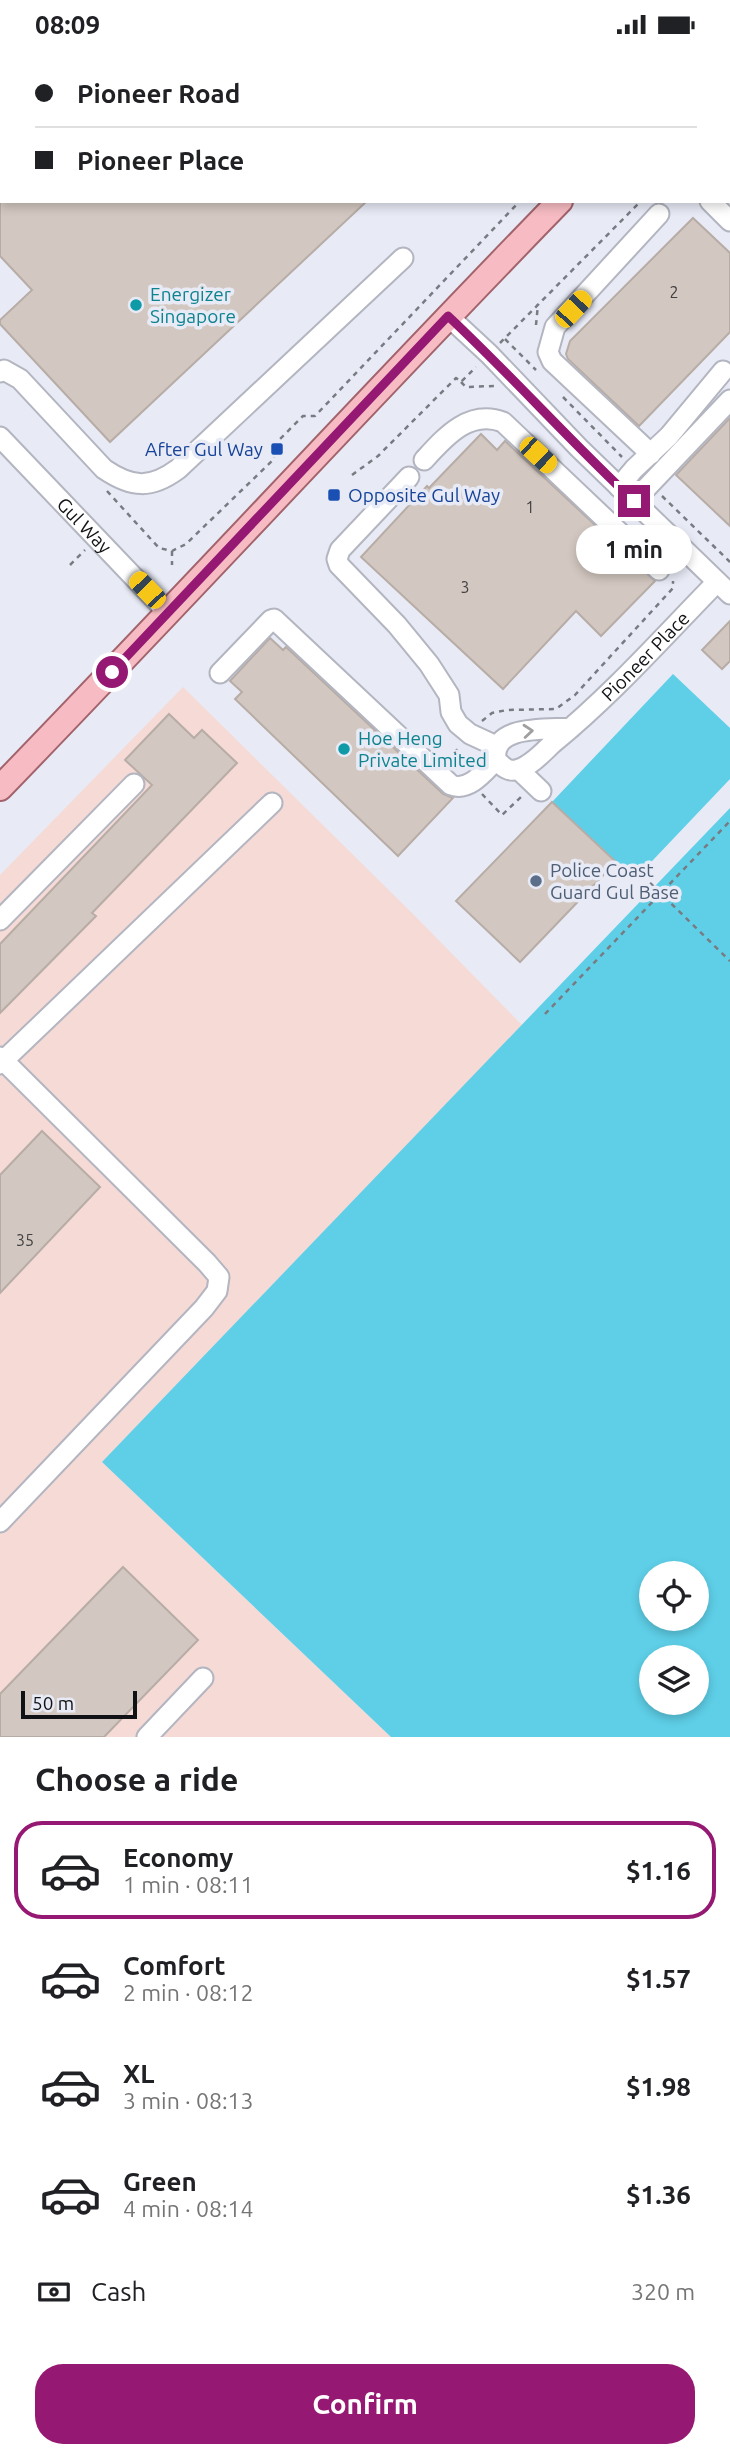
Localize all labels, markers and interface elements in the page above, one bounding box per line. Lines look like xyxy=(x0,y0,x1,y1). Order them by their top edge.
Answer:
text: 08:09 xyxy=(35,10,100,39)
text: Pioneer Road xyxy=(77,79,240,108)
text: Pioneer Place xyxy=(77,146,244,175)
place label: Energizer Singapore xyxy=(150,283,236,327)
house number: 2 xyxy=(669,283,679,301)
car xyxy=(551,286,596,332)
marker: Energizer Singapore xyxy=(128,297,144,313)
car xyxy=(516,433,561,477)
place label: After Gul Way xyxy=(145,438,263,460)
marker: After Gul Way xyxy=(269,441,285,457)
place label: Opposite Gul Way xyxy=(348,484,500,506)
route end xyxy=(618,485,650,517)
marker: Opposite Gul Way xyxy=(326,487,342,503)
street label: Gul Way xyxy=(52,493,116,558)
house number: 1 xyxy=(525,498,535,516)
callout: 1 min xyxy=(576,525,692,575)
text: 1 min xyxy=(605,537,663,562)
car xyxy=(125,568,170,612)
house number: 3 xyxy=(460,578,470,596)
street label: Pioneer Place xyxy=(597,607,694,705)
route start xyxy=(96,656,128,688)
one-way arrow xyxy=(523,724,534,739)
place label: Hoe Heng Private Limited xyxy=(358,727,487,771)
marker: Hoe Heng Private Limited xyxy=(336,741,352,757)
place label: Police Coast Guard Gul Base xyxy=(550,859,679,903)
marker: Police Coast Guard Gul Base xyxy=(528,873,544,889)
house number: 35 xyxy=(16,1231,34,1249)
map controls xyxy=(639,1561,709,1715)
button: locate xyxy=(639,1561,709,1631)
button: layers xyxy=(639,1645,709,1715)
scale bar xyxy=(21,1688,136,1720)
text: 50 m xyxy=(32,1692,74,1714)
text: Choose a ride xyxy=(35,1761,238,1797)
icon: car xyxy=(39,1839,102,1902)
text: Economy xyxy=(123,1843,233,1872)
text: $1.16 xyxy=(626,1856,691,1885)
text: 1 min · 08:11 xyxy=(123,1872,254,1897)
icon: car xyxy=(39,1947,102,2010)
text: Comfort xyxy=(123,1951,226,1980)
text: $1.57 xyxy=(626,1964,691,1993)
text: 2 min · 08:12 xyxy=(123,1980,254,2005)
icon: car xyxy=(39,2055,102,2118)
text: XL xyxy=(123,2059,154,2088)
text: $1.98 xyxy=(626,2072,691,2101)
text: 3 min · 08:13 xyxy=(123,2088,254,2113)
icon: car xyxy=(39,2163,102,2226)
text: Green xyxy=(123,2167,197,2196)
text: $1.36 xyxy=(626,2180,691,2209)
text: 4 min · 08:14 xyxy=(123,2196,254,2221)
icon: cash xyxy=(35,2273,73,2311)
text: Cash xyxy=(91,2277,146,2306)
text: 320 m xyxy=(631,2279,695,2304)
button: Confirm xyxy=(35,2364,695,2444)

